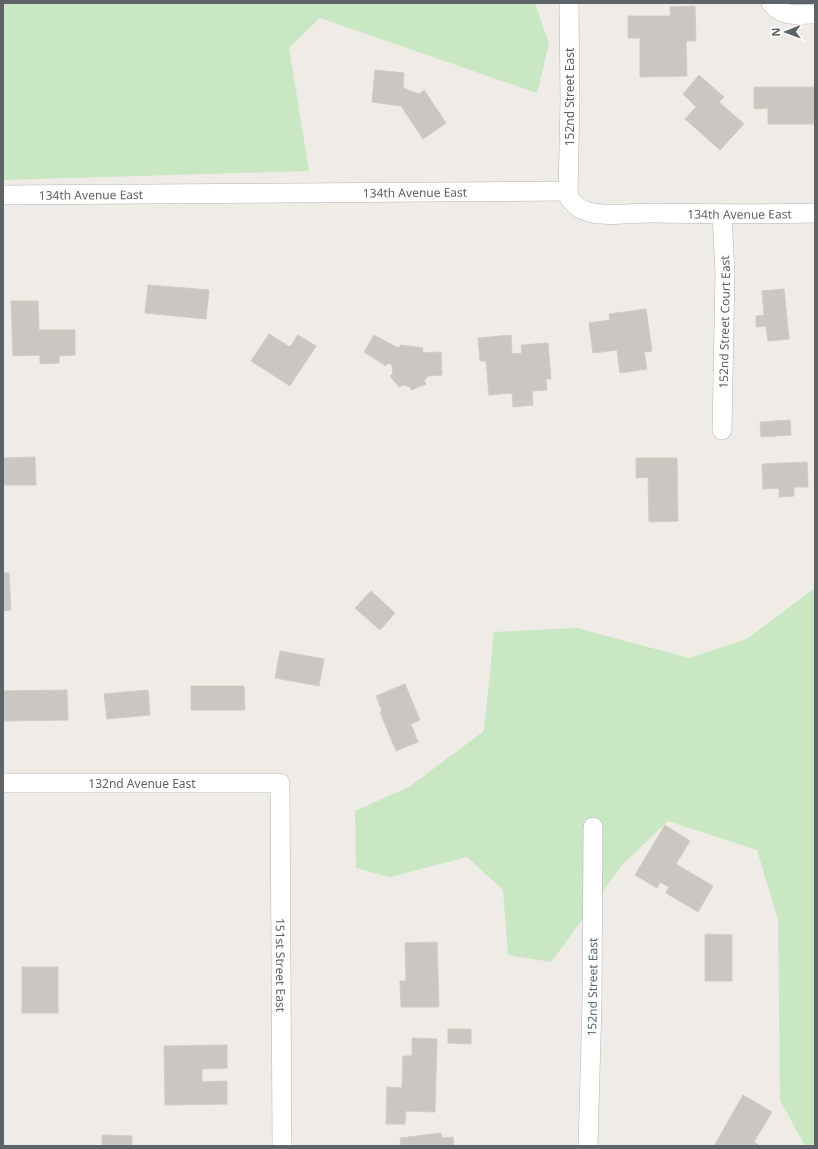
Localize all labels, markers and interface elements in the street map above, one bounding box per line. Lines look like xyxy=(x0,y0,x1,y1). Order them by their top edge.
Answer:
north arrow xyxy=(766,12,806,52)
text: N xyxy=(768,28,783,37)
street label: 152nd Street East xyxy=(561,47,578,146)
street label: 134th Avenue East xyxy=(363,183,468,201)
street label: 134th Avenue East xyxy=(39,186,144,203)
street label: 134th Avenue East xyxy=(687,205,793,222)
street label: 152nd Street Court East xyxy=(714,254,734,389)
street label: 132nd Avenue East xyxy=(88,775,196,792)
street label: 151st Street East xyxy=(272,918,290,1013)
street label: 152nd Street East xyxy=(583,937,601,1037)

